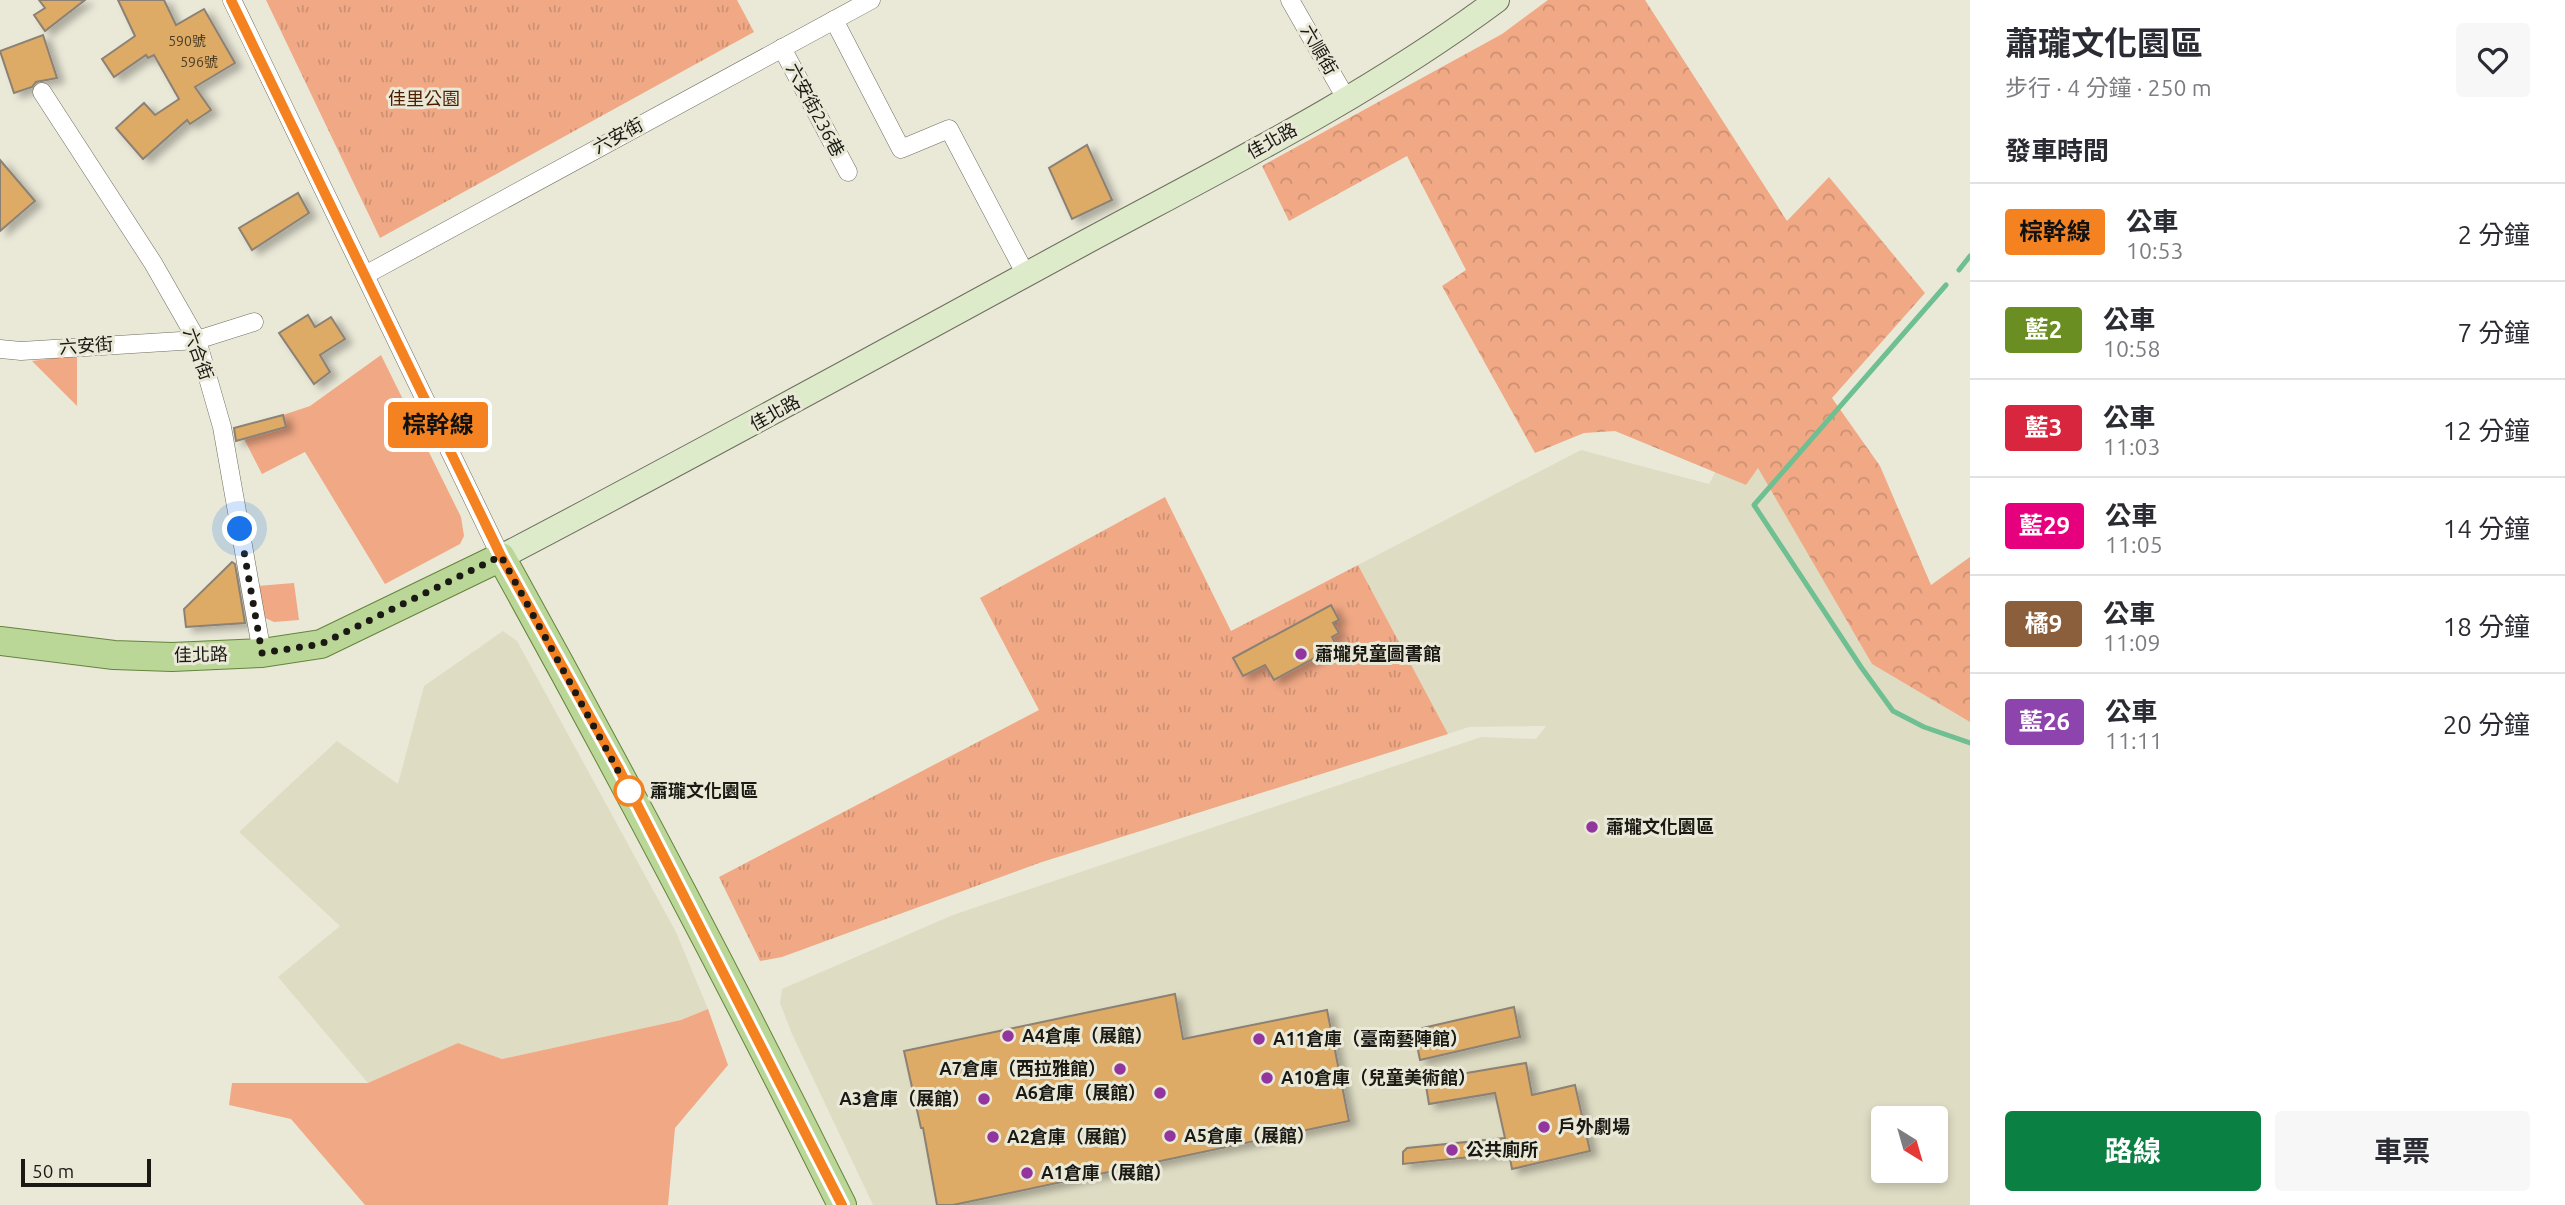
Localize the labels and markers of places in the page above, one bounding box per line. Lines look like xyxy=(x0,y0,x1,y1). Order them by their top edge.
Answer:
place label: 蕭壠兒童圖書館 xyxy=(1315,643,1441,663)
marker: 蕭壠兒童圖書館 xyxy=(1293,646,1309,662)
marker: 蕭瓏文化園區 xyxy=(614,776,644,806)
place label: 蕭瓏文化園區 xyxy=(650,780,758,800)
place label: 蕭壠文化園區 xyxy=(1606,816,1714,836)
marker: 蕭壠文化園區 xyxy=(1584,819,1600,835)
place label: A4倉庫（展館） xyxy=(1022,1025,1153,1045)
marker: A4倉庫（展館） xyxy=(1000,1028,1016,1044)
place label: A11倉庫（臺南藝陣館） xyxy=(1273,1028,1468,1048)
marker: A11倉庫（臺南藝陣館） xyxy=(1251,1031,1267,1047)
place label: A7倉庫（西拉雅館） xyxy=(939,1058,1106,1078)
marker: A7倉庫（西拉雅館） xyxy=(1112,1061,1128,1077)
place label: A10倉庫（兒童美術館） xyxy=(1281,1067,1476,1087)
marker: A10倉庫（兒童美術館） xyxy=(1259,1070,1275,1086)
place label: A6倉庫（展館） xyxy=(1015,1082,1146,1102)
marker: A6倉庫（展館） xyxy=(1152,1085,1168,1101)
place label: A3倉庫（展館） xyxy=(839,1088,970,1108)
marker: A3倉庫（展館） xyxy=(976,1091,992,1107)
place label: 戶外劇場 xyxy=(1558,1116,1630,1136)
marker: 戶外劇場 xyxy=(1536,1119,1552,1135)
place label: A5倉庫（展館） xyxy=(1184,1125,1315,1145)
place label: A2倉庫（展館） xyxy=(1007,1126,1138,1146)
marker: A5倉庫（展館） xyxy=(1162,1128,1178,1144)
marker: A2倉庫（展館） xyxy=(985,1129,1001,1145)
place label: 公共廁所 xyxy=(1466,1139,1538,1159)
marker: 公共廁所 xyxy=(1444,1142,1460,1158)
place label: A1倉庫（展館） xyxy=(1041,1162,1172,1182)
marker: A1倉庫（展館） xyxy=(1019,1165,1035,1181)

